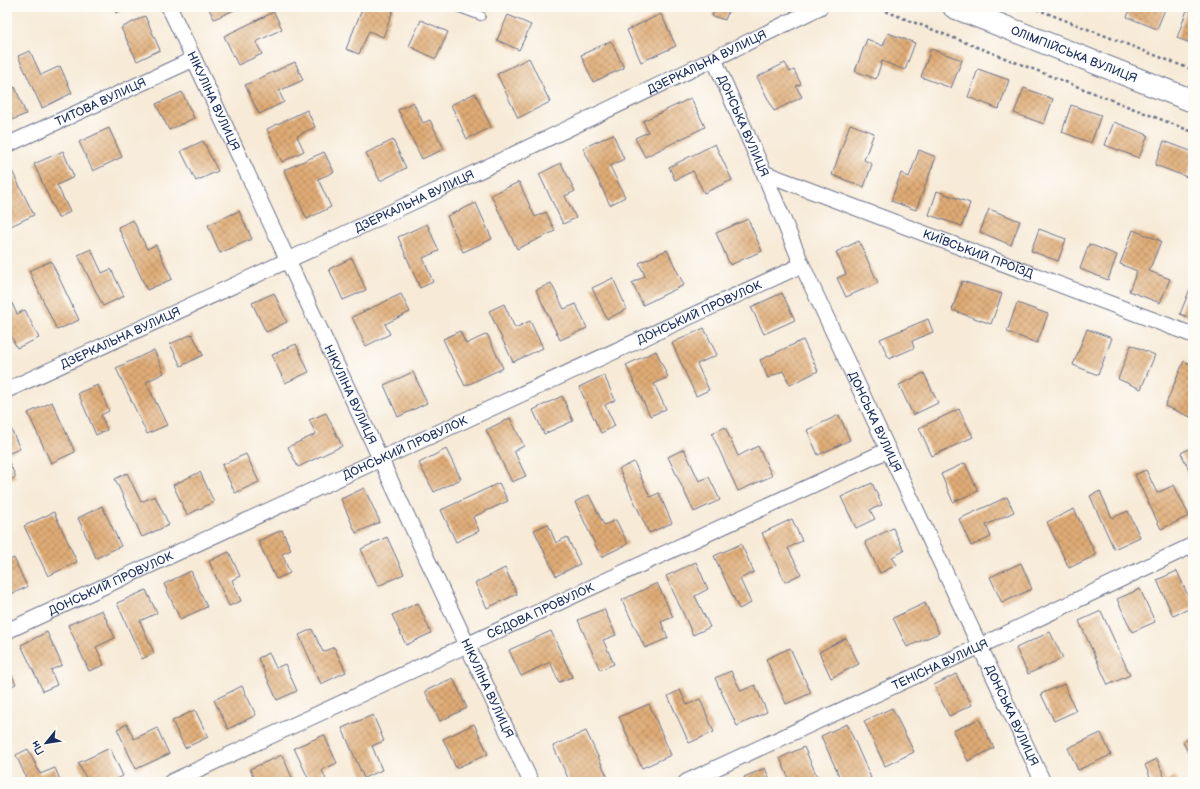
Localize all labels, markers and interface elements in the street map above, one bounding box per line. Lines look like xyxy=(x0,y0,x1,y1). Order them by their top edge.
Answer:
street label: ОЛІМПІЙСЬКА ВУЛИЦЯ xyxy=(1009,23,1139,86)
street label: ДЗЕРКАЛЬНА ВУЛИЦЯ xyxy=(645,27,769,97)
street label: НІКУЛІНА ВУЛИЦЯ xyxy=(184,49,243,153)
street label: ДОНСЬКА ВУЛИЦЯ xyxy=(714,73,772,179)
street label: ТИТОВА ВУЛИЦЯ xyxy=(53,75,149,129)
street label: ДЗЕРКАЛЬНА ВУЛИЦЯ xyxy=(352,167,477,236)
street label: КИЇВСЬКИЙ ПРОЇЗД xyxy=(921,226,1036,282)
street label: ДОНСЬКИЙ ПРОВУЛОК xyxy=(635,277,764,347)
street label: ДЗЕРКАЛЬНА ВУЛИЦЯ xyxy=(58,304,183,372)
street label: НІКУЛІНА ВУЛИЦЯ xyxy=(321,343,380,447)
street label: ДОНСЬКА ВУЛИЦЯ xyxy=(845,369,905,475)
street label: ДОНСЬКИЙ ПРОВУЛОК xyxy=(340,413,470,483)
street label: ДОНСЬКИЙ ПРОВУЛОК xyxy=(46,548,175,618)
street label: СЄДОВА ПРОВУЛОК xyxy=(484,580,596,642)
street label: НІКУЛІНА ВУЛИЦЯ xyxy=(458,636,517,740)
street label: ТЕНІСНА ВУЛИЦЯ xyxy=(890,636,991,693)
street label: ДОНСЬКА ВУЛИЦЯ xyxy=(982,663,1042,768)
north arrow xyxy=(26,723,66,763)
text: Пн xyxy=(28,738,47,757)

